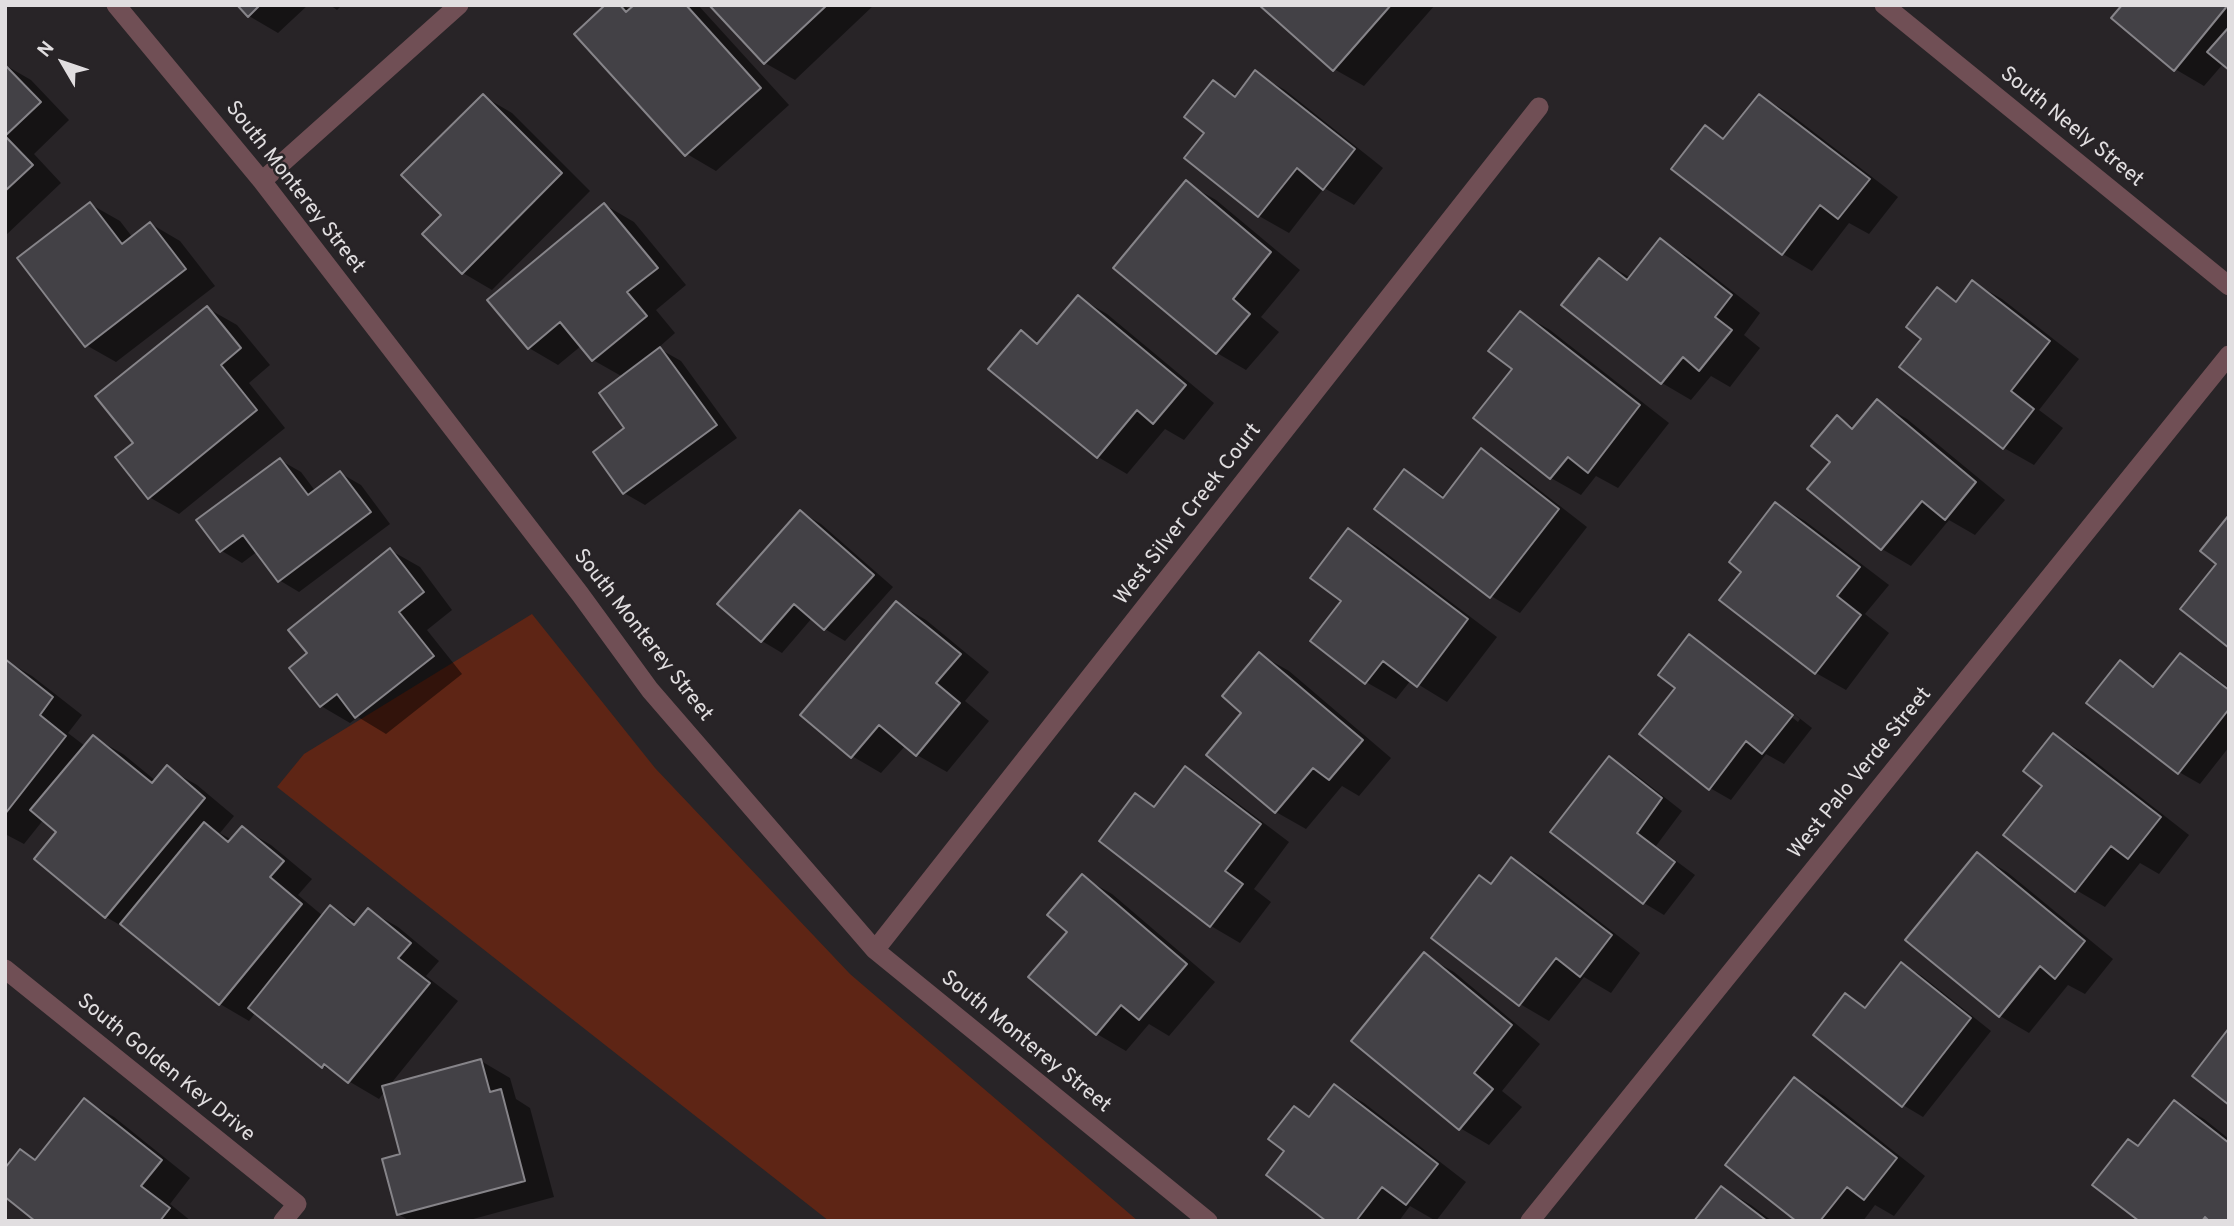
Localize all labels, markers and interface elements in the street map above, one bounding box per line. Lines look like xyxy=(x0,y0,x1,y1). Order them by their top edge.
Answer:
north arrow xyxy=(28,28,98,98)
text: N xyxy=(33,37,60,63)
street label: South Neely Street xyxy=(1994,62,2148,194)
street label: South Monterey Street xyxy=(219,97,369,279)
street label: West Silver Creek Court xyxy=(1110,419,1268,611)
street label: South Monterey Street xyxy=(567,545,717,727)
street label: West Palo Verde Street xyxy=(1784,683,1938,865)
street label: South Monterey Street xyxy=(935,967,1115,1119)
street label: South Golden Key Drive xyxy=(71,989,259,1149)

